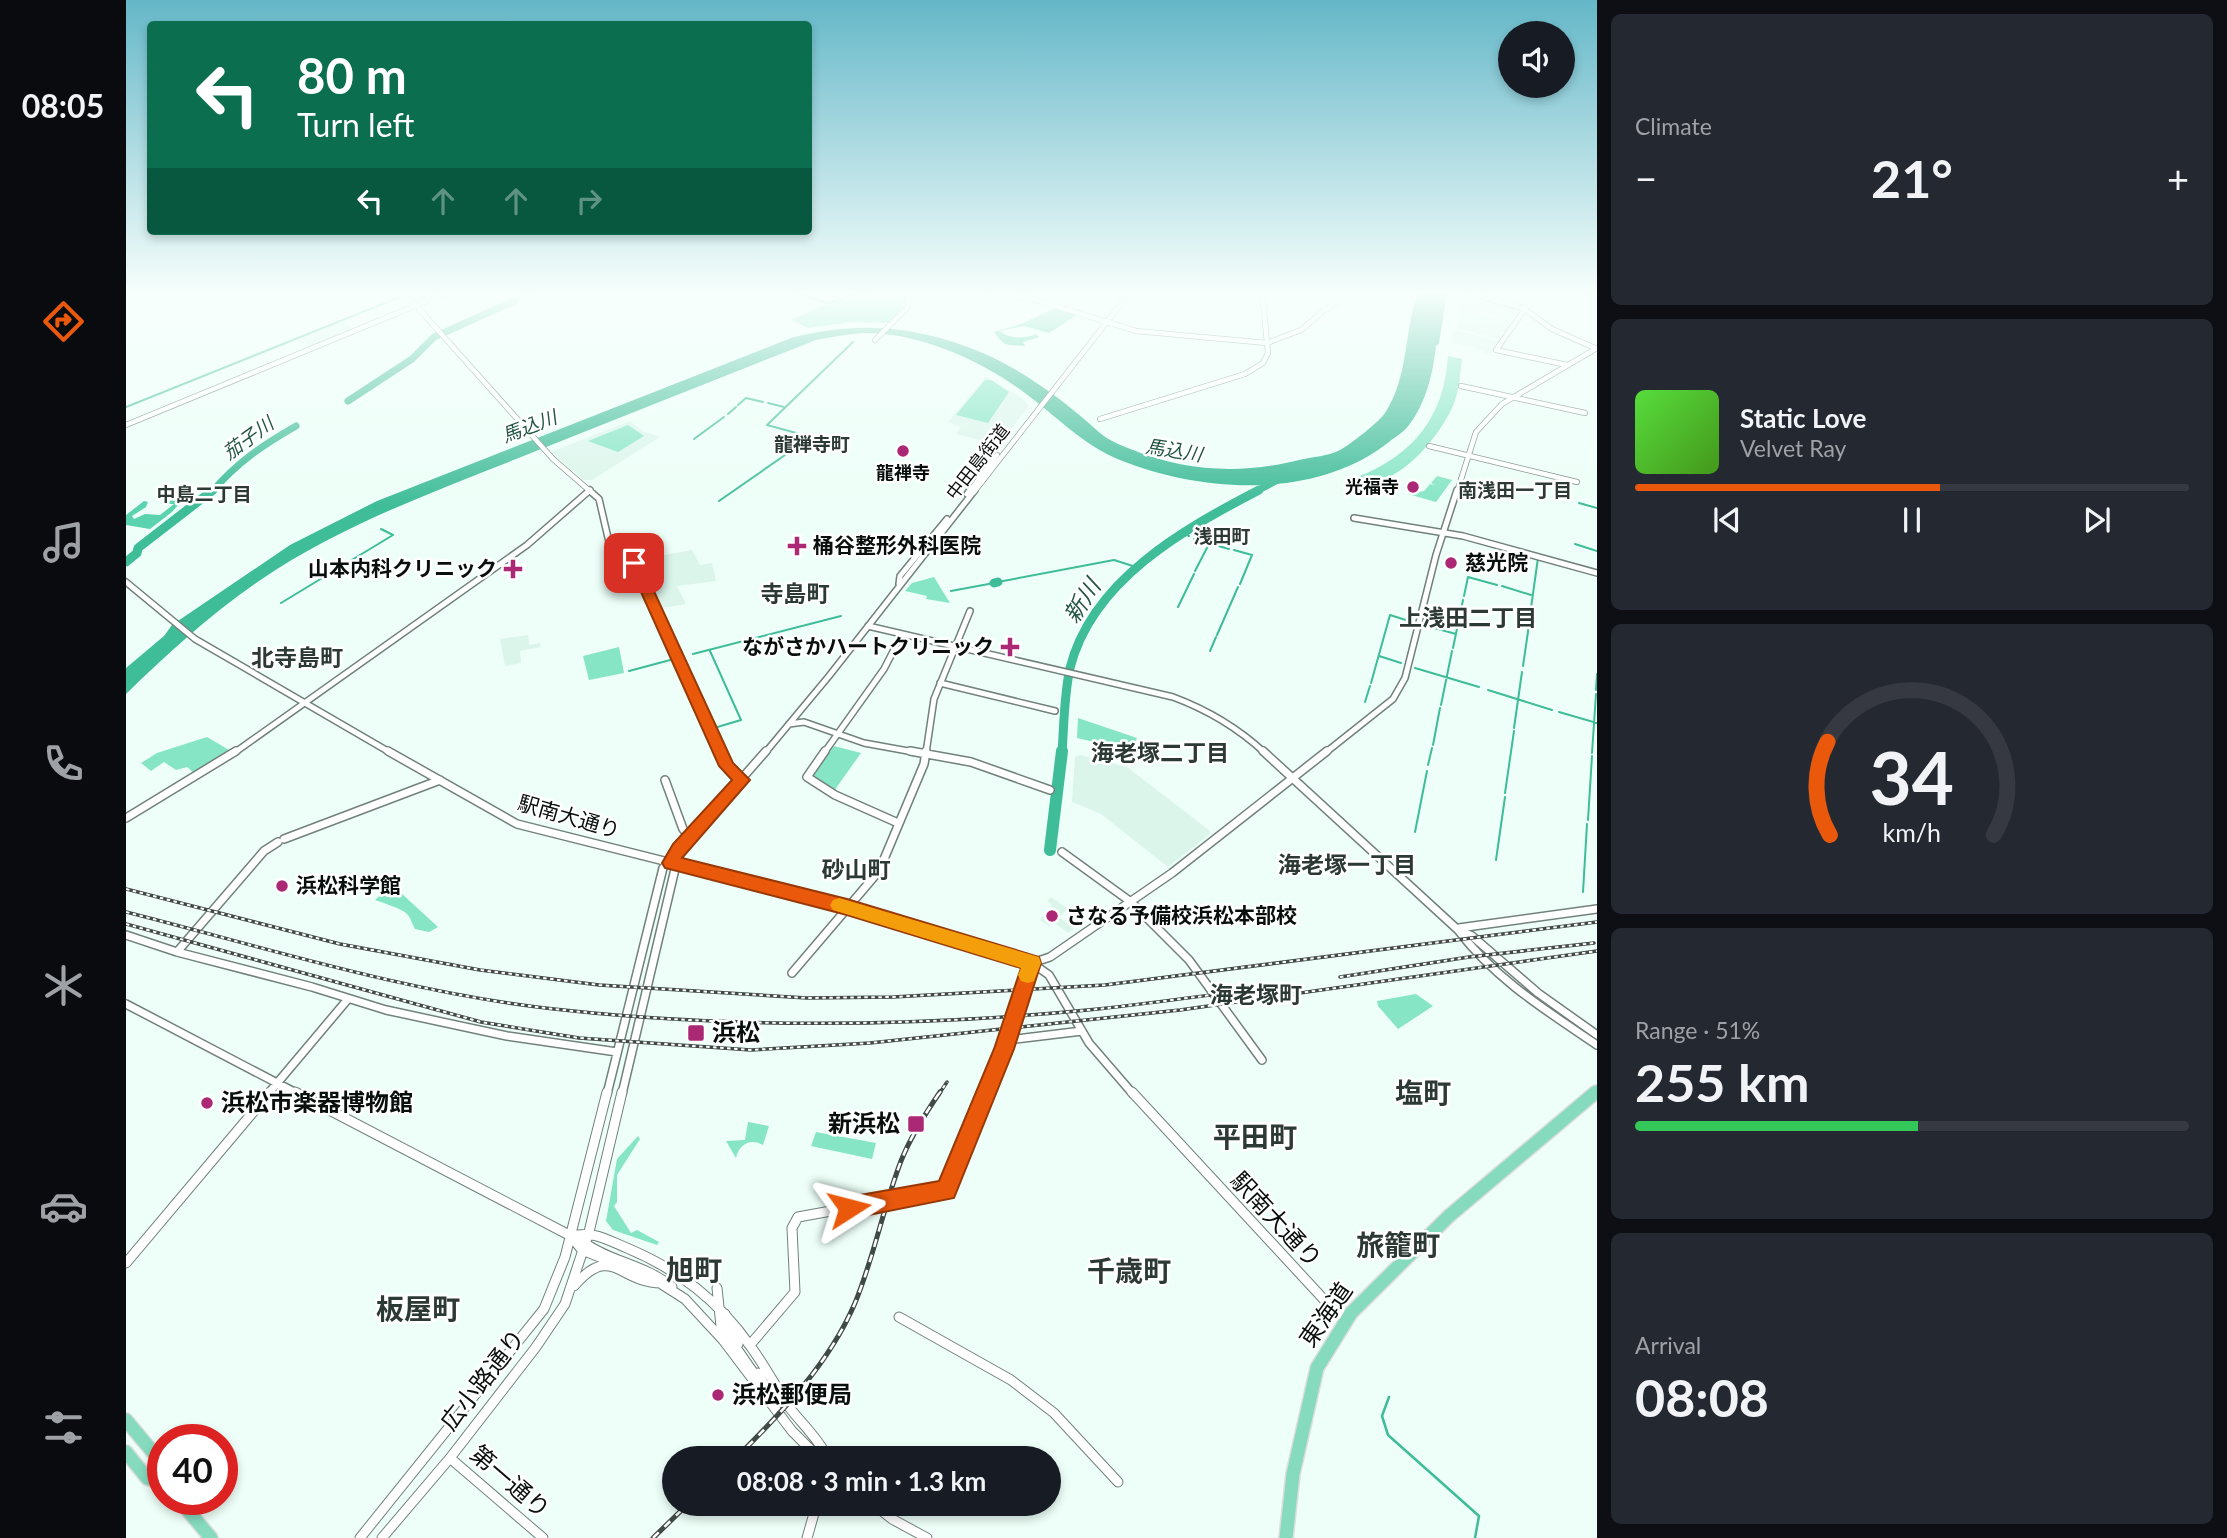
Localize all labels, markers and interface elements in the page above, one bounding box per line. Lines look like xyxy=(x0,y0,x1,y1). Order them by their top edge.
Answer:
map controls xyxy=(1498,21,1575,98)
button: sound xyxy=(1498,21,1575,98)
text: 80 m xyxy=(297,46,407,104)
icon: left xyxy=(182,49,273,140)
text: 08:05 xyxy=(22,86,104,125)
text: Turn left xyxy=(297,105,414,144)
text: Climate xyxy=(1635,112,1712,140)
text: 21° xyxy=(1871,147,1953,209)
text: − xyxy=(1635,155,1657,201)
text: + xyxy=(2167,155,2189,201)
icon: left xyxy=(351,182,389,220)
icon: ahead xyxy=(424,182,462,220)
icon: ahead xyxy=(497,182,535,220)
icon: right xyxy=(570,182,608,220)
icon: directions xyxy=(39,297,88,346)
text: Static Love xyxy=(1740,402,1867,434)
water label: 馬込川 xyxy=(498,404,561,446)
water label: 茄子川 xyxy=(218,410,279,464)
street label: 中田島街道 xyxy=(941,419,1014,504)
district label: 龍禅寺町 xyxy=(774,432,850,455)
water label: 馬込川 xyxy=(1144,434,1206,466)
text: Velvet Ray xyxy=(1740,434,1846,462)
marker: 龍禅寺 xyxy=(895,443,911,459)
place label: 龍禅寺 xyxy=(876,461,930,483)
place label: 光福寺 xyxy=(1345,475,1399,497)
district label: 南浅田一丁目 xyxy=(1458,478,1572,501)
marker: 光福寺 xyxy=(1405,479,1421,495)
district label: 中島二丁目 xyxy=(156,482,252,505)
icon: previous xyxy=(1708,501,1746,539)
icon: pause xyxy=(1893,501,1931,539)
icon: next xyxy=(2078,501,2116,539)
icon: music xyxy=(39,518,88,567)
district label: 浅田町 xyxy=(1193,524,1251,547)
place label: 桶谷整形外科医院 xyxy=(813,532,981,557)
pin xyxy=(604,533,664,593)
marker: 桶谷整形外科医院 xyxy=(787,536,807,556)
icon: arrive xyxy=(615,544,653,582)
place label: 慈光院 xyxy=(1465,549,1528,574)
place label: 山本内科クリニック xyxy=(308,555,497,580)
marker: 慈光院 xyxy=(1443,555,1459,571)
marker: 山本内科クリニック xyxy=(503,559,523,579)
water label: 新川 xyxy=(1057,571,1107,627)
district label: 寺島町 xyxy=(761,579,830,607)
district label: 上浅田二丁目 xyxy=(1399,603,1537,631)
place label: ながさかハートクリニック xyxy=(742,633,994,658)
marker: ながさかハートクリニック xyxy=(1000,637,1020,657)
district label: 北寺島町 xyxy=(251,643,343,671)
text: 34 xyxy=(1870,733,1954,821)
district label: 海老塚二丁目 xyxy=(1091,738,1229,766)
icon: phone xyxy=(39,739,88,788)
street label: 駅南大通り xyxy=(516,789,623,842)
text: km/h xyxy=(1883,817,1941,847)
district label: 海老塚一丁目 xyxy=(1278,850,1416,878)
district label: 砂山町 xyxy=(822,855,891,883)
place label: 浜松科学館 xyxy=(296,872,401,897)
marker: 浜松科学館 xyxy=(274,878,290,894)
place label: さなる予備校浜松本部校 xyxy=(1066,902,1297,927)
marker: さなる予備校浜松本部校 xyxy=(1044,908,1060,924)
icon: climate xyxy=(39,961,88,1010)
district label: 海老塚町 xyxy=(1210,980,1302,1008)
text: Range · 51% xyxy=(1635,1016,1760,1044)
place label: 浜松 xyxy=(712,1017,760,1046)
marker: 浜松 xyxy=(686,1023,706,1043)
text: 255 km xyxy=(1635,1051,1809,1113)
district label: 塩町 xyxy=(1395,1075,1451,1109)
place label: 浜松市楽器博物館 xyxy=(221,1087,413,1116)
marker: 浜松市楽器博物館 xyxy=(199,1095,215,1111)
place label: 新浜松 xyxy=(828,1108,900,1137)
marker: 新浜松 xyxy=(906,1114,926,1134)
district label: 平田町 xyxy=(1213,1119,1297,1153)
street label: 駅南大通り xyxy=(1226,1165,1329,1273)
position arrow xyxy=(812,1171,886,1245)
icon: car xyxy=(39,1182,88,1231)
district label: 旅籠町 xyxy=(1356,1227,1440,1261)
district label: 旭町 xyxy=(666,1252,722,1286)
district label: 千歳町 xyxy=(1087,1253,1171,1287)
street label: 東海道 xyxy=(1292,1276,1357,1352)
district label: 板屋町 xyxy=(376,1291,460,1325)
street label: 広小路通り xyxy=(433,1323,530,1435)
text: Arrival xyxy=(1635,1331,1701,1359)
text: 08:08 xyxy=(1635,1366,1769,1428)
place label: 浜松郵便局 xyxy=(732,1379,852,1408)
marker: 浜松郵便局 xyxy=(710,1387,726,1403)
icon: filters xyxy=(39,1403,88,1452)
speed limit sign: 40 xyxy=(147,1424,238,1515)
street label: 第一通り xyxy=(465,1438,557,1523)
text: 08:08 · 3 min · 1.3 km xyxy=(737,1465,986,1497)

